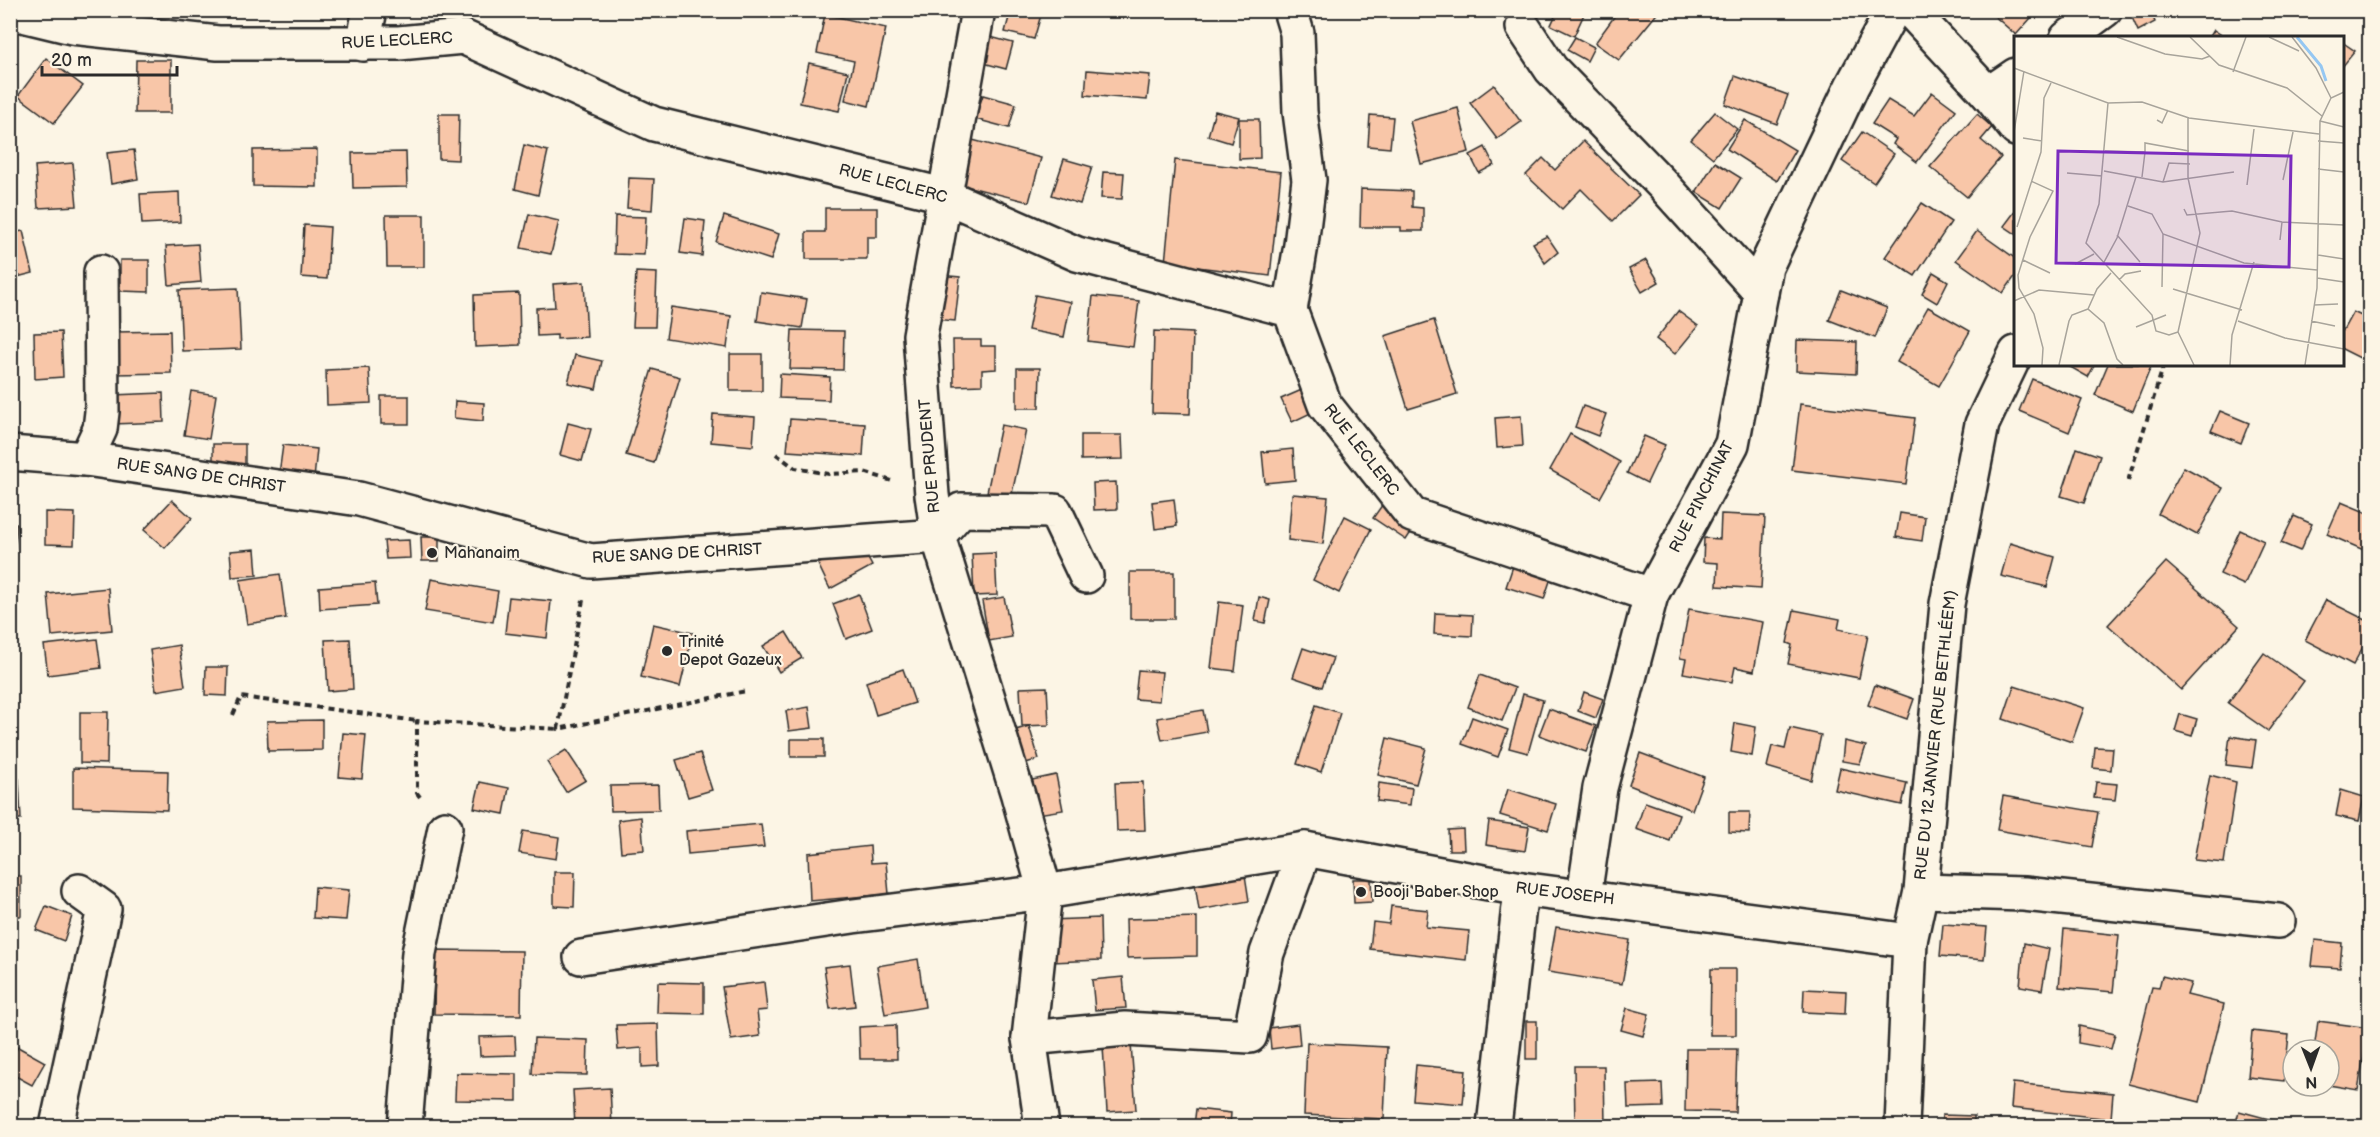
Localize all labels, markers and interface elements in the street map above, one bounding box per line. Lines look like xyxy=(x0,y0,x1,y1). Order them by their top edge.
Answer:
street label: RUE LECLERC xyxy=(341,29,453,53)
inset map xyxy=(2014,36,2344,366)
scale bar xyxy=(42,39,177,77)
text: 20 m xyxy=(51,50,92,71)
street label: RUE LECLERC xyxy=(837,160,949,208)
street label: RUE PRUDENT xyxy=(915,398,944,514)
street label: RUE LECLERC xyxy=(1319,400,1403,500)
street label: RUE PINCHINAT xyxy=(1666,438,1739,556)
street label: RUE SANG DE CHRIST xyxy=(115,455,287,497)
street label: RUE SANG DE CHRIST xyxy=(591,540,763,568)
place label: Mahanaim xyxy=(444,544,520,563)
marker: Mahanaim xyxy=(425,546,439,560)
street label: RUE DU 12 JANVIER (RUE BETHLÉEM) xyxy=(1909,589,1961,881)
place label: Trinité Depot Gazeux xyxy=(679,633,782,670)
marker: Trinité Depot Gazeux xyxy=(660,644,674,658)
street label: RUE JOSEPH xyxy=(1514,878,1616,910)
place label: Booji Baber Shop xyxy=(1373,883,1499,902)
marker: Booji Baber Shop xyxy=(1354,885,1368,899)
north arrow xyxy=(2281,1038,2341,1098)
text: N xyxy=(2305,1072,2317,1091)

